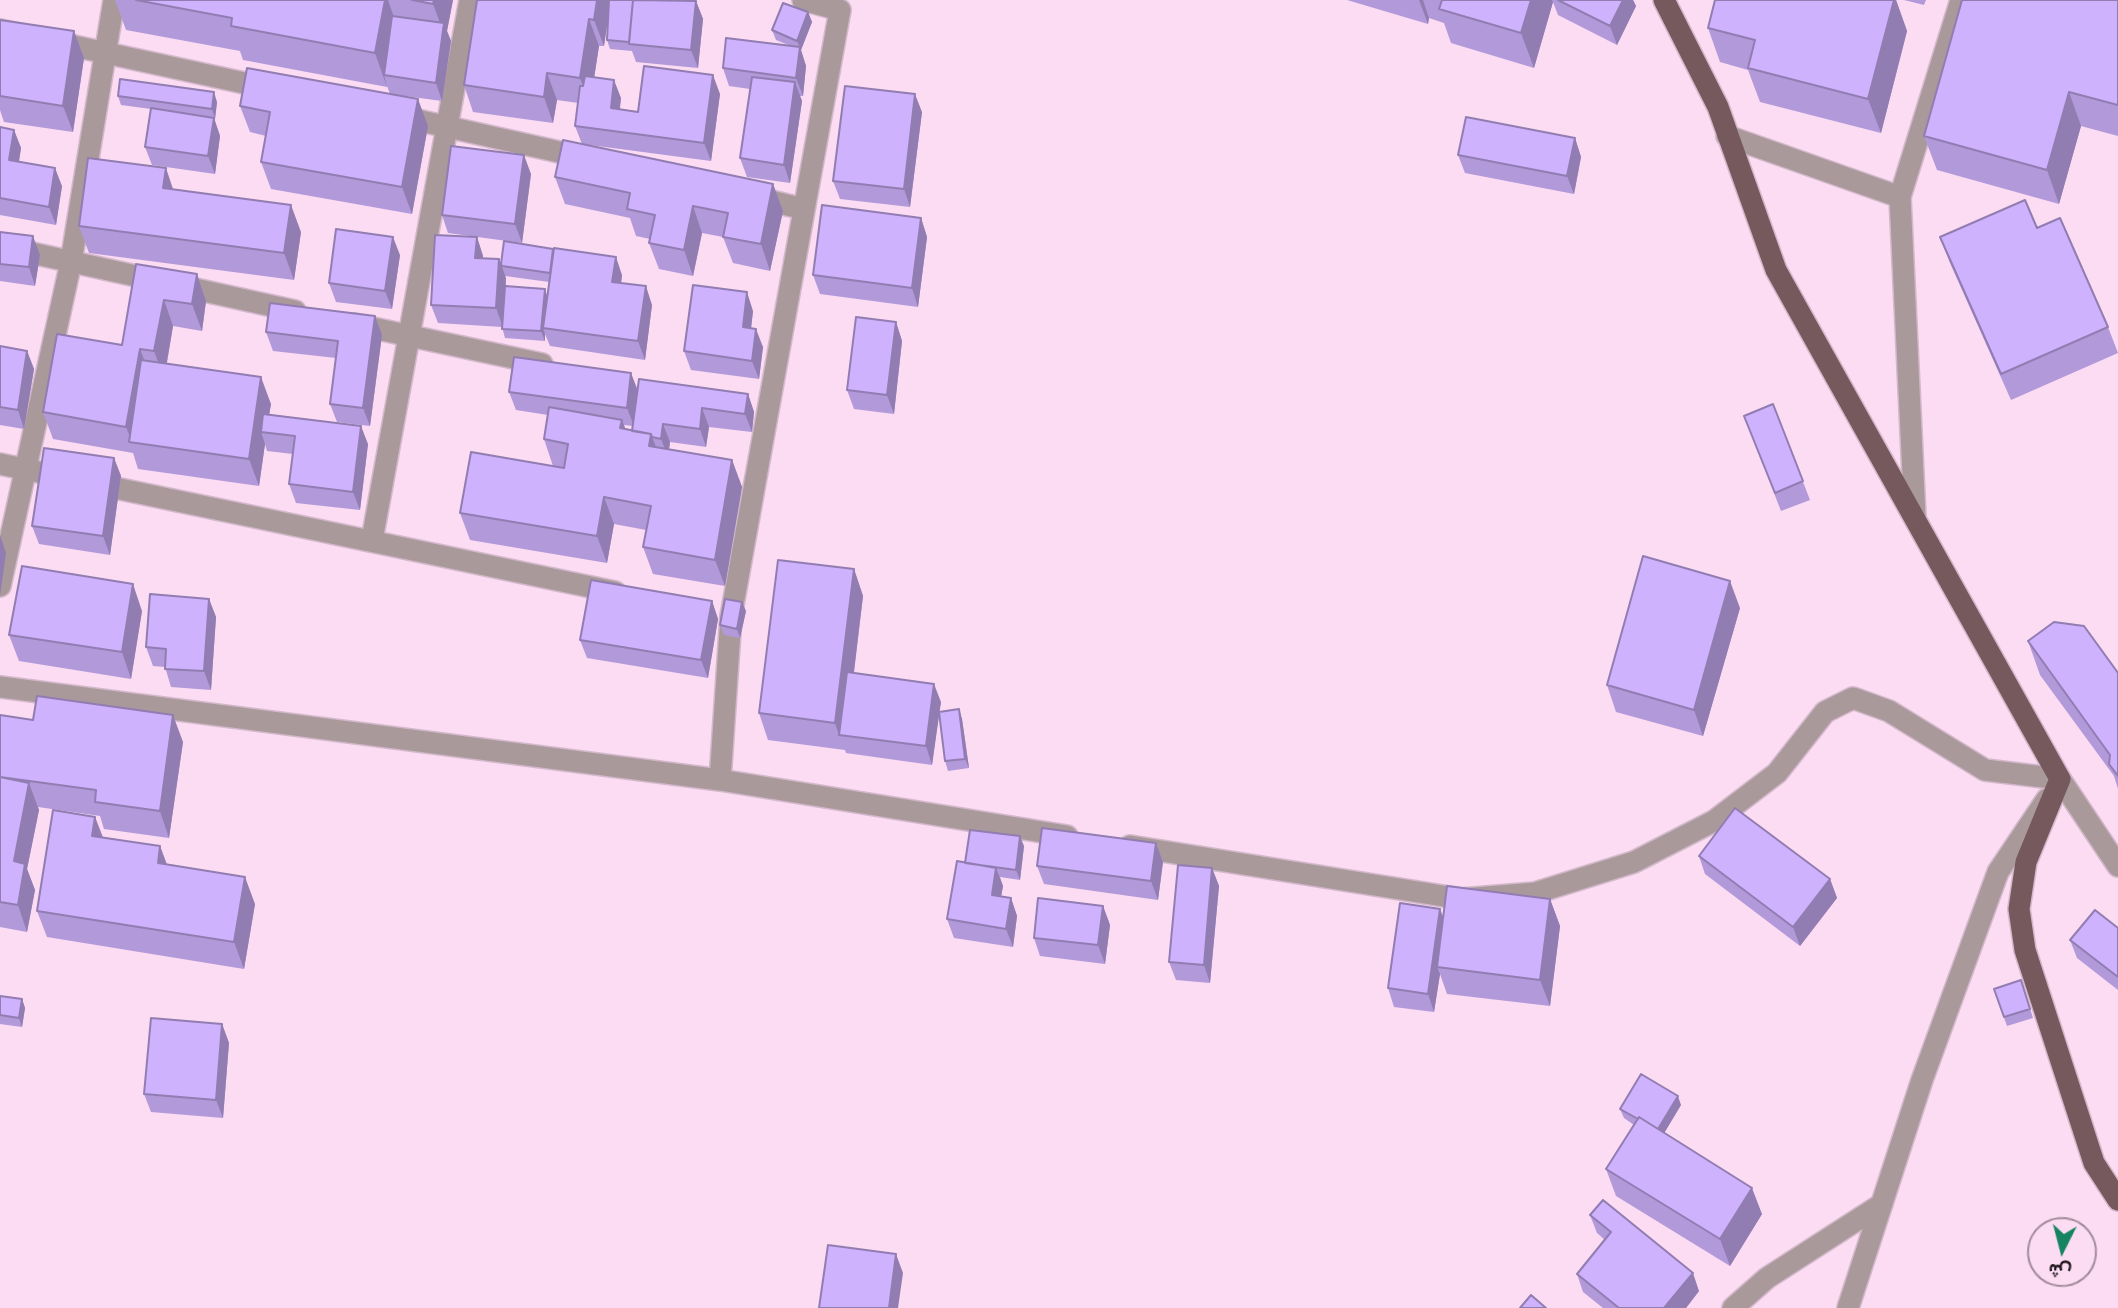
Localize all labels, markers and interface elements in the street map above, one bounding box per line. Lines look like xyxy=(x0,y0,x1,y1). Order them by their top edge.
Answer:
north arrow xyxy=(2027,1217,2097,1287)
text: ش xyxy=(2047,1257,2073,1286)

